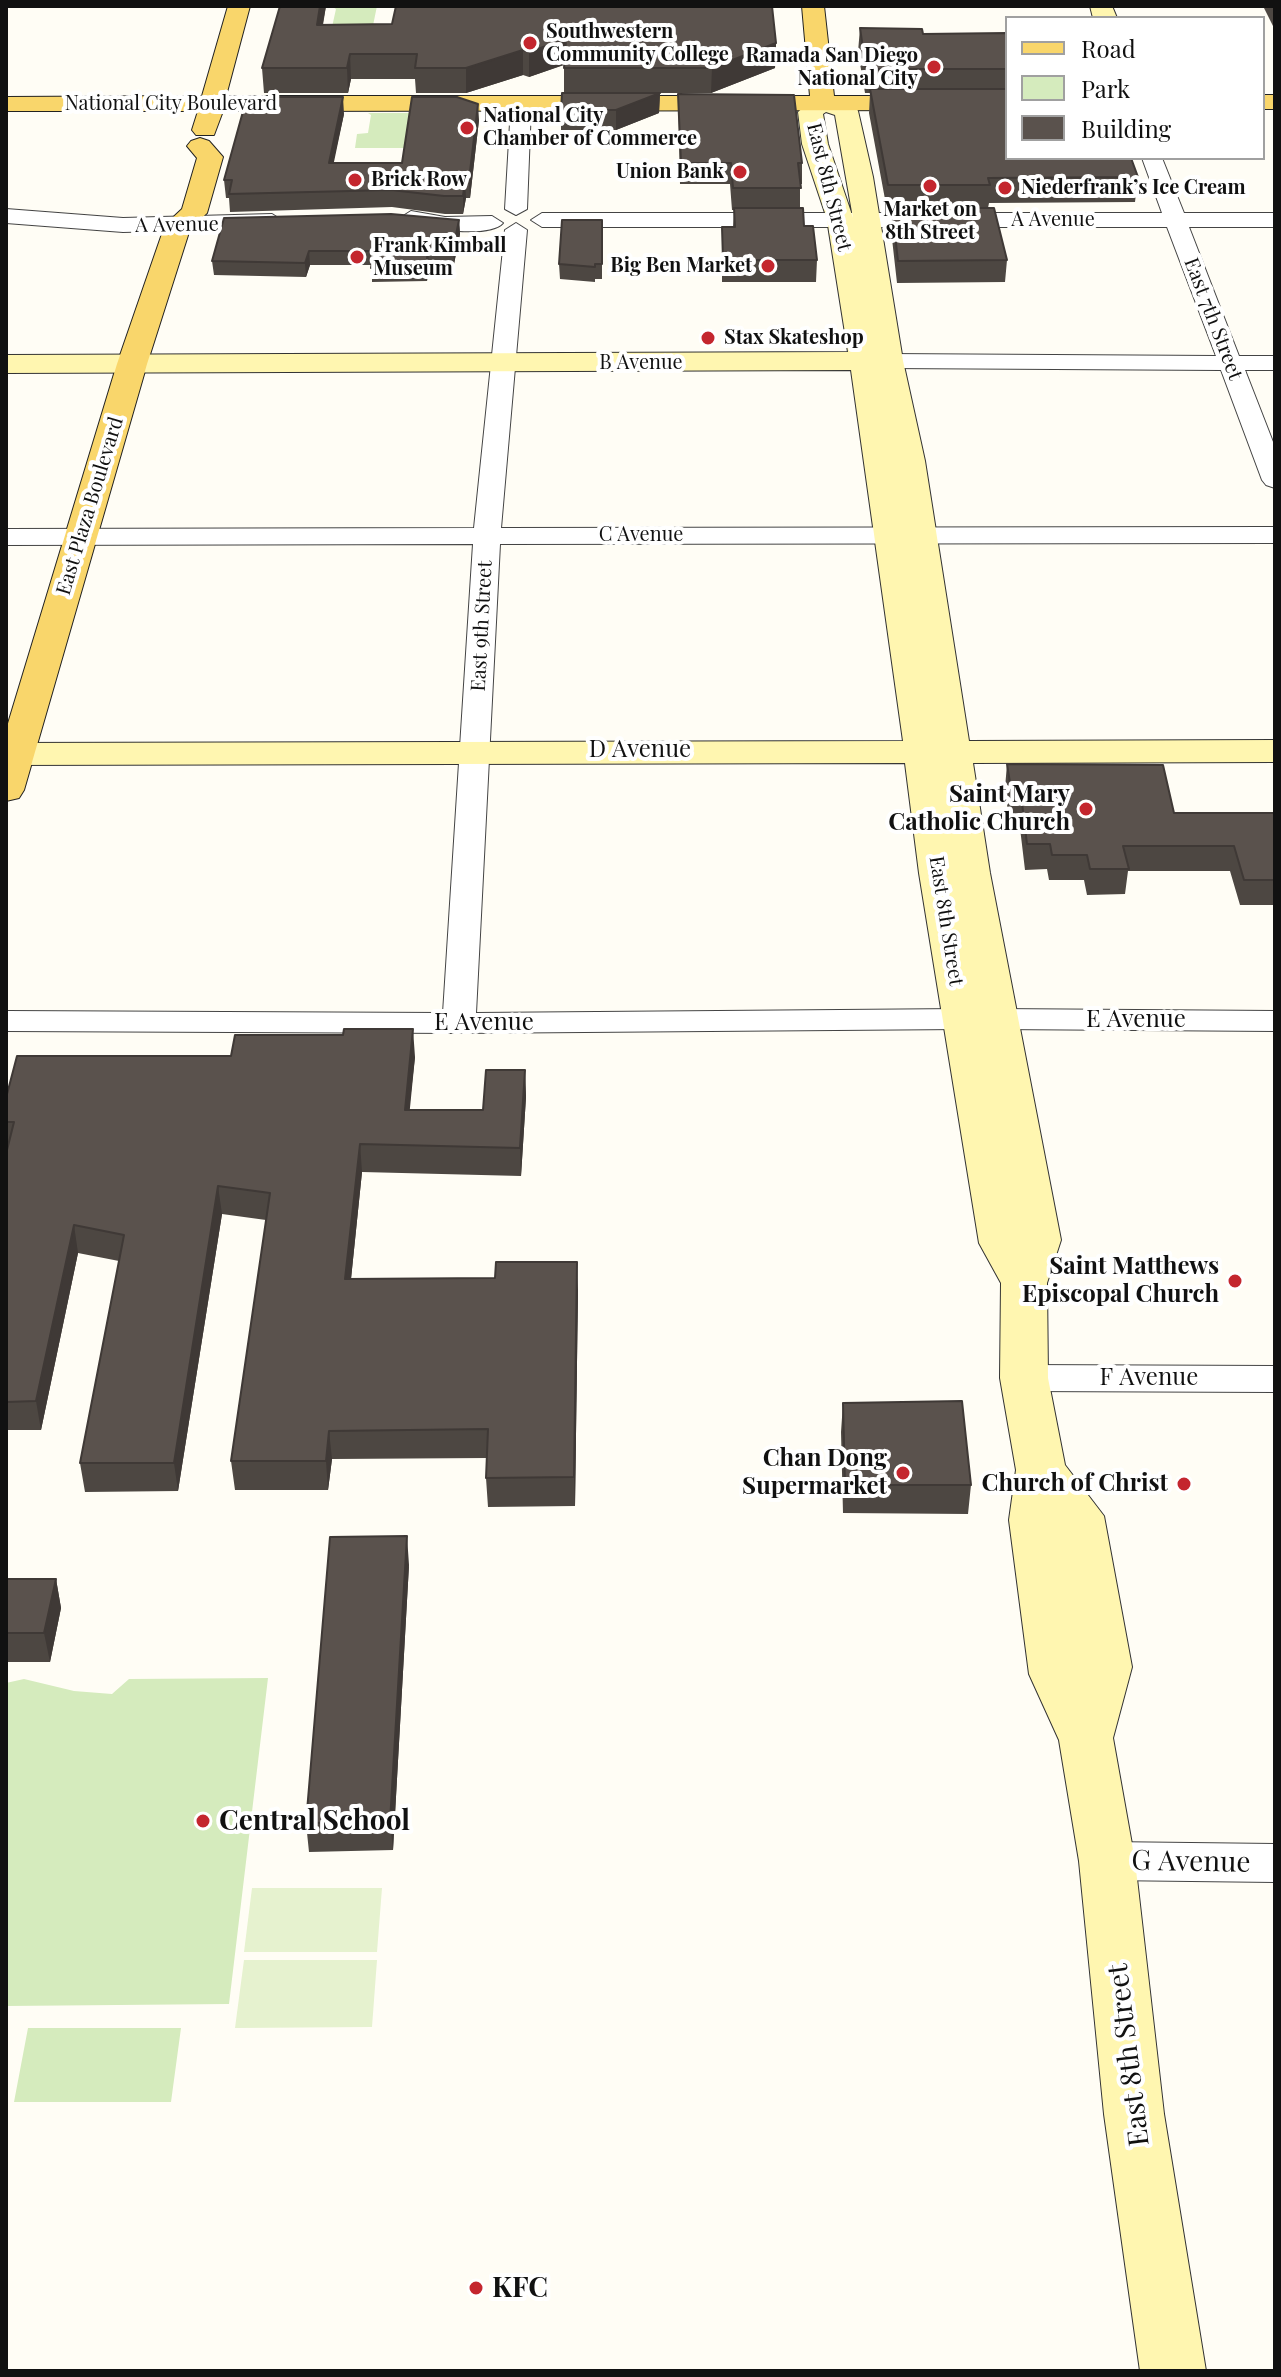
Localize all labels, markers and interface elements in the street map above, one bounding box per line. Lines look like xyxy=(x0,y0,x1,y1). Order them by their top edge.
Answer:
legend xyxy=(1005,16,1265,160)
place label: Southwestern Community College xyxy=(546,20,729,67)
text: Road xyxy=(1081,32,1136,64)
marker: Southwestern Community College xyxy=(521,34,539,52)
place label: Ramada San Diego National City xyxy=(745,44,918,91)
marker: Ramada San Diego National City xyxy=(925,58,943,76)
text: Park xyxy=(1081,72,1130,104)
street label: National City Boulevard xyxy=(65,92,277,116)
place label: National City Chamber of Commerce xyxy=(483,104,697,151)
text: Building xyxy=(1081,112,1171,144)
marker: National City Chamber of Commerce xyxy=(458,119,476,137)
street label: East 8th Street xyxy=(802,121,856,253)
place label: Union Bank xyxy=(616,160,724,184)
marker: Union Bank xyxy=(731,163,749,181)
place label: Brick Row xyxy=(371,168,467,192)
marker: Brick Row xyxy=(346,171,364,189)
place label: Niederfrank’s Ice Cream xyxy=(1021,176,1246,200)
marker: Market on 8th Street xyxy=(921,177,939,195)
marker: Niederfrank’s Ice Cream xyxy=(996,179,1014,197)
place label: Market on 8th Street xyxy=(883,198,977,245)
street label: A Avenue xyxy=(1011,208,1095,232)
street label: A Avenue xyxy=(135,212,219,238)
place label: Frank Kimball Museum xyxy=(373,234,506,281)
marker: Frank Kimball Museum xyxy=(348,248,366,266)
place label: Big Ben Market xyxy=(610,254,752,278)
street label: East 7th Street xyxy=(1179,255,1247,383)
marker: Big Ben Market xyxy=(759,257,777,275)
place label: Stax Skateshop xyxy=(724,326,864,350)
marker: Stax Skateshop xyxy=(699,329,717,347)
street label: B Avenue xyxy=(599,351,683,375)
street label: East Plaza Boulevard xyxy=(51,414,129,598)
street label: C Avenue xyxy=(599,523,683,547)
street label: East 9th Street xyxy=(467,560,497,692)
street label: D Avenue xyxy=(589,736,691,764)
place label: Saint Mary Catholic Church xyxy=(888,781,1070,837)
marker: Saint Mary Catholic Church xyxy=(1077,800,1095,818)
street label: East 8th Street xyxy=(924,854,968,988)
street label: E Avenue xyxy=(1086,1006,1186,1034)
street label: E Avenue xyxy=(434,1009,534,1037)
place label: Saint Matthews Episcopal Church xyxy=(1022,1253,1219,1309)
marker: Saint Matthews Episcopal Church xyxy=(1226,1272,1244,1290)
street label: F Avenue xyxy=(1100,1364,1198,1392)
place label: Chan Dong Supermarket xyxy=(742,1445,887,1501)
marker: Chan Dong Supermarket xyxy=(894,1464,912,1482)
place label: Church of Christ xyxy=(982,1470,1168,1498)
marker: Church of Christ xyxy=(1175,1475,1193,1493)
place label: Central School xyxy=(219,1804,410,1838)
marker: Central School xyxy=(194,1812,212,1830)
street label: G Avenue xyxy=(1131,1844,1251,1880)
street label: East 8th Street xyxy=(1101,1962,1157,2148)
place label: KFC xyxy=(492,2271,548,2305)
marker: KFC xyxy=(467,2279,485,2297)

